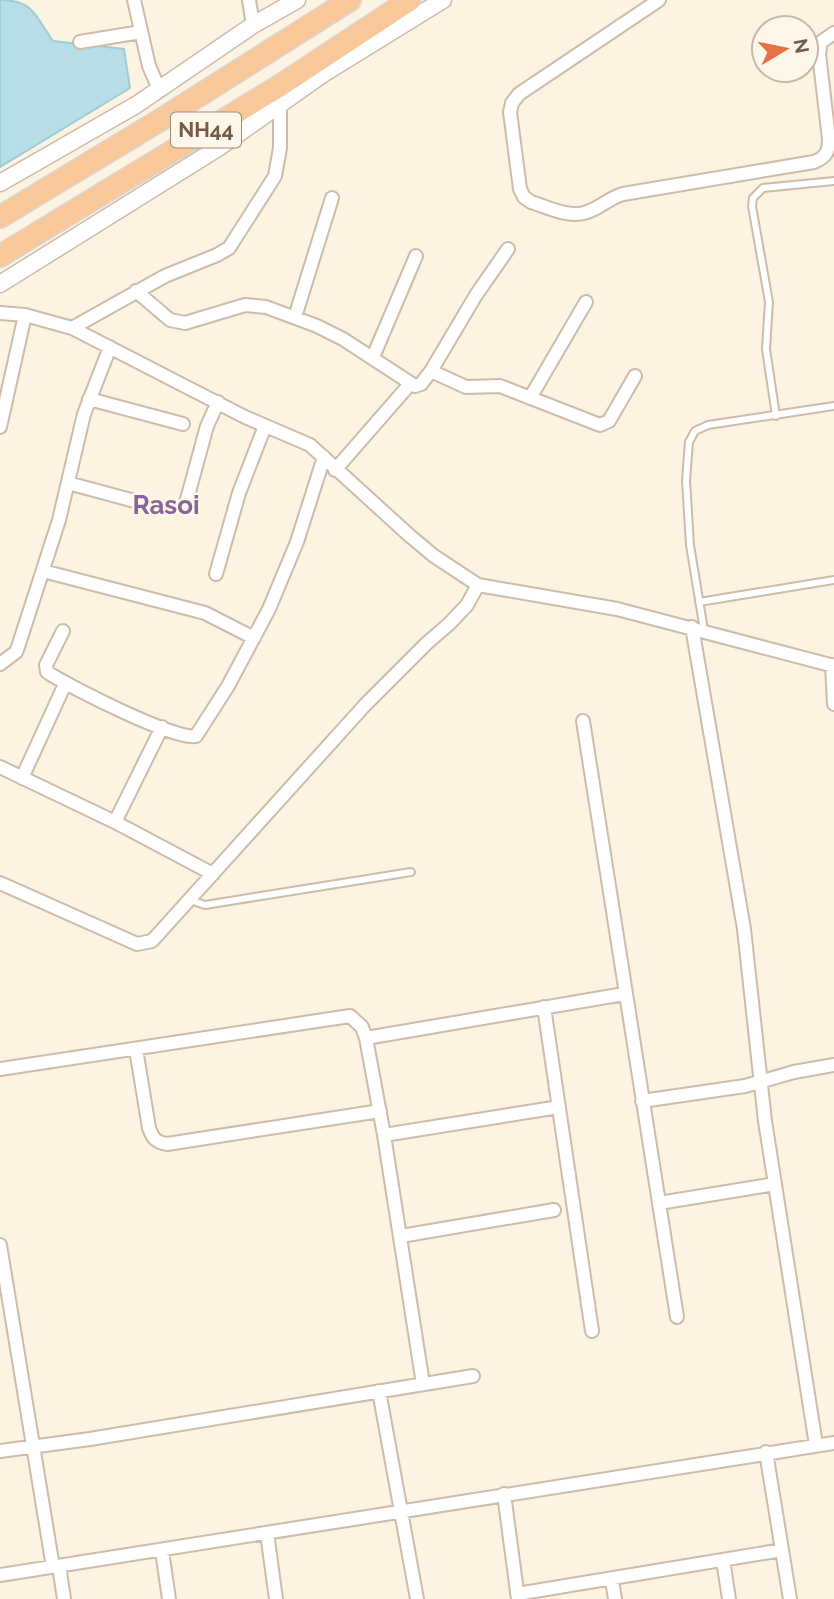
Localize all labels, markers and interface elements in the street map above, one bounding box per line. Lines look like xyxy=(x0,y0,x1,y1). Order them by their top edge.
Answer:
north arrow xyxy=(750,14,820,84)
text: N xyxy=(790,37,814,55)
road number: NH44 xyxy=(171,113,241,148)
district label: Rasoi xyxy=(132,490,200,520)

